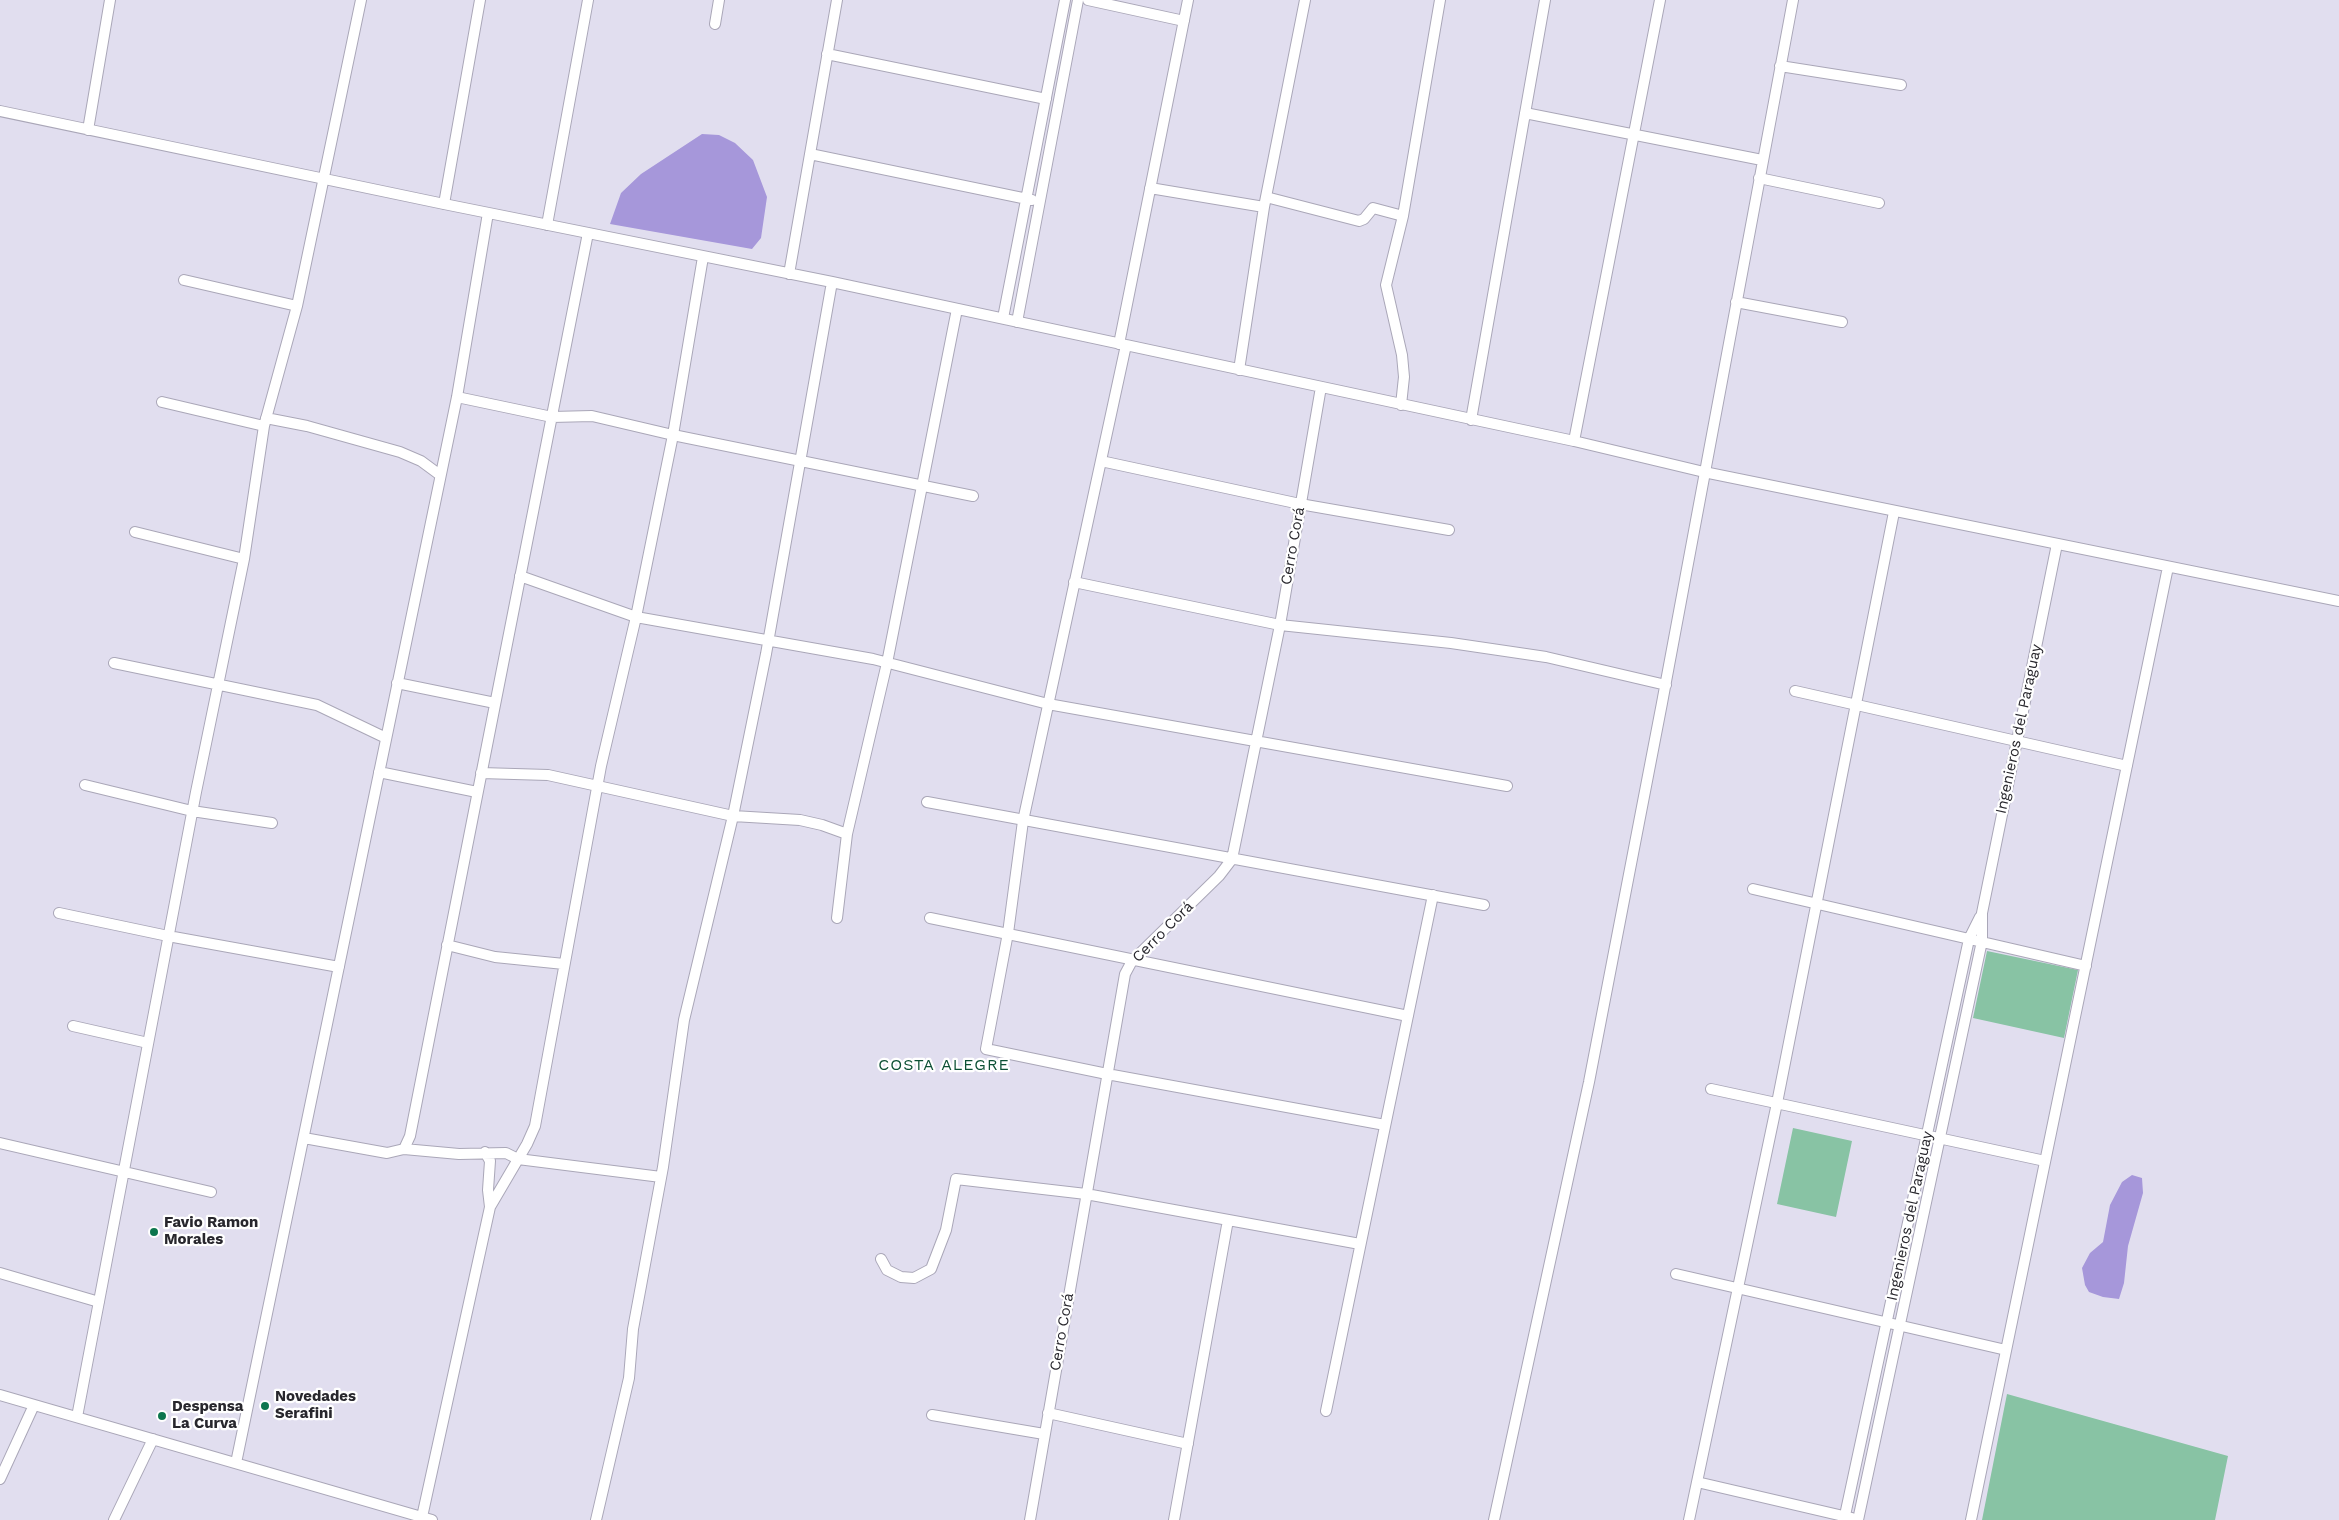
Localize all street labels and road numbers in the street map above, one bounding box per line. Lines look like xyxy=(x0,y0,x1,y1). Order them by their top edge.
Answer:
street label: Cerro Corá xyxy=(1277,506,1309,586)
street label: Ingenieros del Paraguay xyxy=(1992,643,2046,815)
street label: Cerro Corá xyxy=(1129,898,1197,966)
street label: Ingenieros del Paraguay xyxy=(1883,1130,1937,1302)
street label: Cerro Corá xyxy=(1046,1292,1078,1372)

